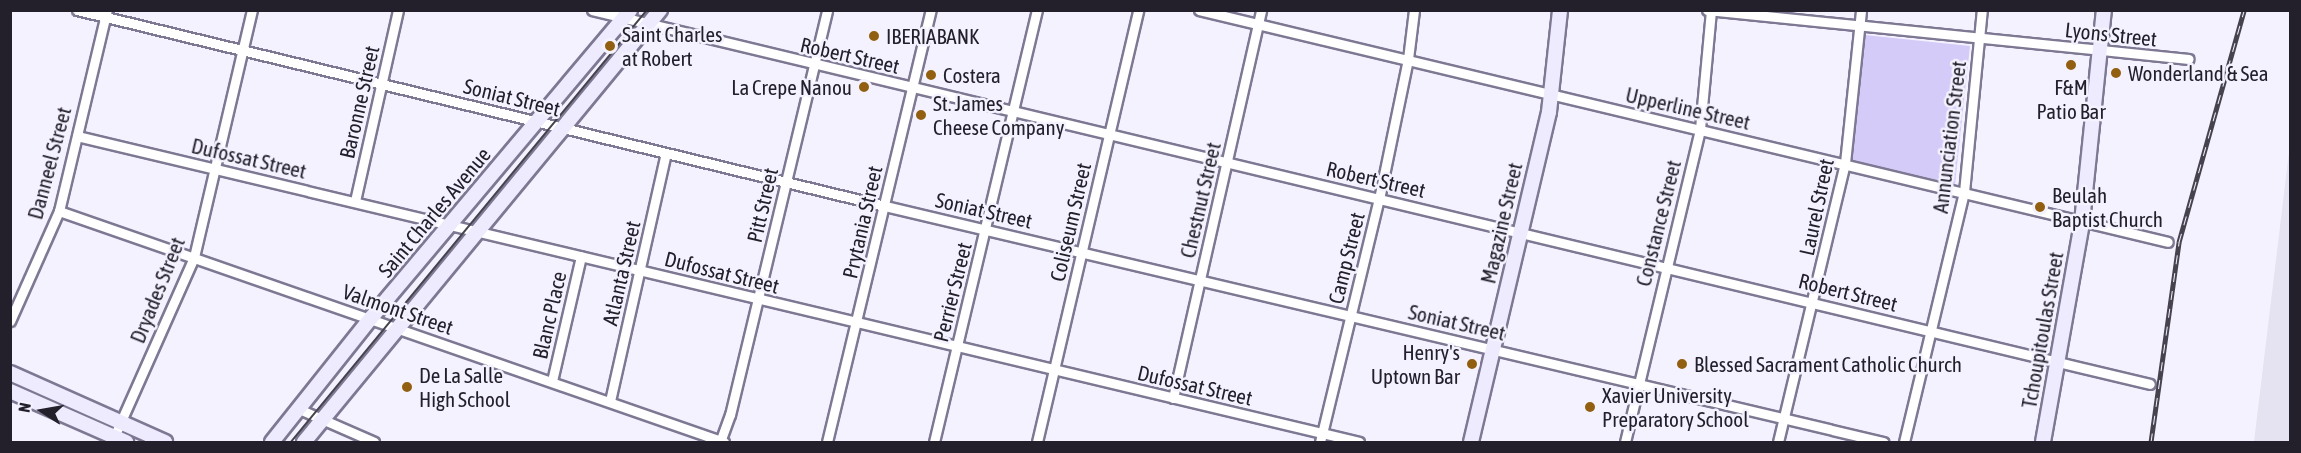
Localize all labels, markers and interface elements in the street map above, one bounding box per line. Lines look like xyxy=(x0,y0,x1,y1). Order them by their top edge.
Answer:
street label: Lyons Street xyxy=(2064,17,2158,51)
place label: Saint Charles at Robert xyxy=(622,21,722,71)
place label: IBERIABANK xyxy=(886,23,979,49)
marker: IBERIABANK xyxy=(867,29,881,43)
street label: Robert Street xyxy=(798,31,902,79)
marker: Saint Charles at Robert xyxy=(603,39,617,53)
street label: Baronne Street xyxy=(334,43,384,161)
marker: F&M Patio Bar xyxy=(2064,58,2078,72)
street label: Annunciation Street xyxy=(1927,59,1971,215)
place label: Wonderland & Sea xyxy=(2128,60,2269,86)
place label: Costera xyxy=(943,62,1001,88)
marker: Wonderland & Sea xyxy=(2109,66,2123,80)
marker: Costera xyxy=(924,68,938,82)
street label: Soniat Street xyxy=(461,73,563,121)
place label: La Crepe Nanou xyxy=(731,74,852,100)
place label: F&M Patio Bar xyxy=(2036,74,2106,124)
marker: La Crepe Nanou xyxy=(857,80,871,94)
street label: Upperline Street xyxy=(1623,81,1753,135)
place label: St. James Cheese Company xyxy=(933,90,1064,140)
street label: Danneel Street xyxy=(22,104,76,222)
marker: St. James Cheese Company xyxy=(914,108,928,122)
street label: Dufossat Street xyxy=(189,133,309,183)
street label: Chestnut Street xyxy=(1174,140,1226,260)
street label: Saint Charles Avenue xyxy=(372,142,496,282)
street label: Robert Street xyxy=(1324,155,1428,203)
street label: Laurel Street xyxy=(1793,156,1839,258)
street label: Constance Street xyxy=(1630,157,1686,289)
street label: Coliseum Street xyxy=(1044,160,1096,284)
street label: Magazine Street xyxy=(1475,160,1527,286)
street label: Prytania Street xyxy=(837,163,887,281)
street label: Pitt Street xyxy=(741,165,783,245)
place label: Beulah Baptist Church xyxy=(2052,182,2163,232)
street label: Soniat Street xyxy=(933,187,1035,233)
marker: Beulah Baptist Church xyxy=(2033,200,2047,214)
street label: Camp Street xyxy=(1322,210,1370,306)
street label: Atlanta Street xyxy=(597,218,645,328)
street label: Dryades Street xyxy=(124,233,190,347)
street label: Perrier Street xyxy=(927,240,977,344)
street label: Dufossat Street xyxy=(662,246,782,298)
street label: Tchoupitoulas Street xyxy=(2016,250,2068,410)
street label: Robert Street xyxy=(1796,268,1900,316)
street label: Blanc Place xyxy=(527,269,571,361)
street label: Valmont Street xyxy=(339,278,457,340)
street label: Soniat Street xyxy=(1406,299,1508,345)
place label: Henry's Uptown Bar xyxy=(1371,339,1460,389)
place label: Blessed Sacrament Catholic Church xyxy=(1694,351,1962,377)
marker: Henry's Uptown Bar xyxy=(1465,357,1479,371)
marker: Blessed Sacrament Catholic Church xyxy=(1675,357,1689,371)
street label: Dufossat Street xyxy=(1135,360,1255,410)
place label: De La Salle High School xyxy=(419,362,510,412)
marker: De La Salle High School xyxy=(400,380,414,394)
north arrow xyxy=(12,381,72,441)
place label: Xavier University Preparatory School xyxy=(1602,382,1749,432)
marker: Xavier University Preparatory School xyxy=(1583,400,1597,414)
text: N xyxy=(15,401,34,414)

